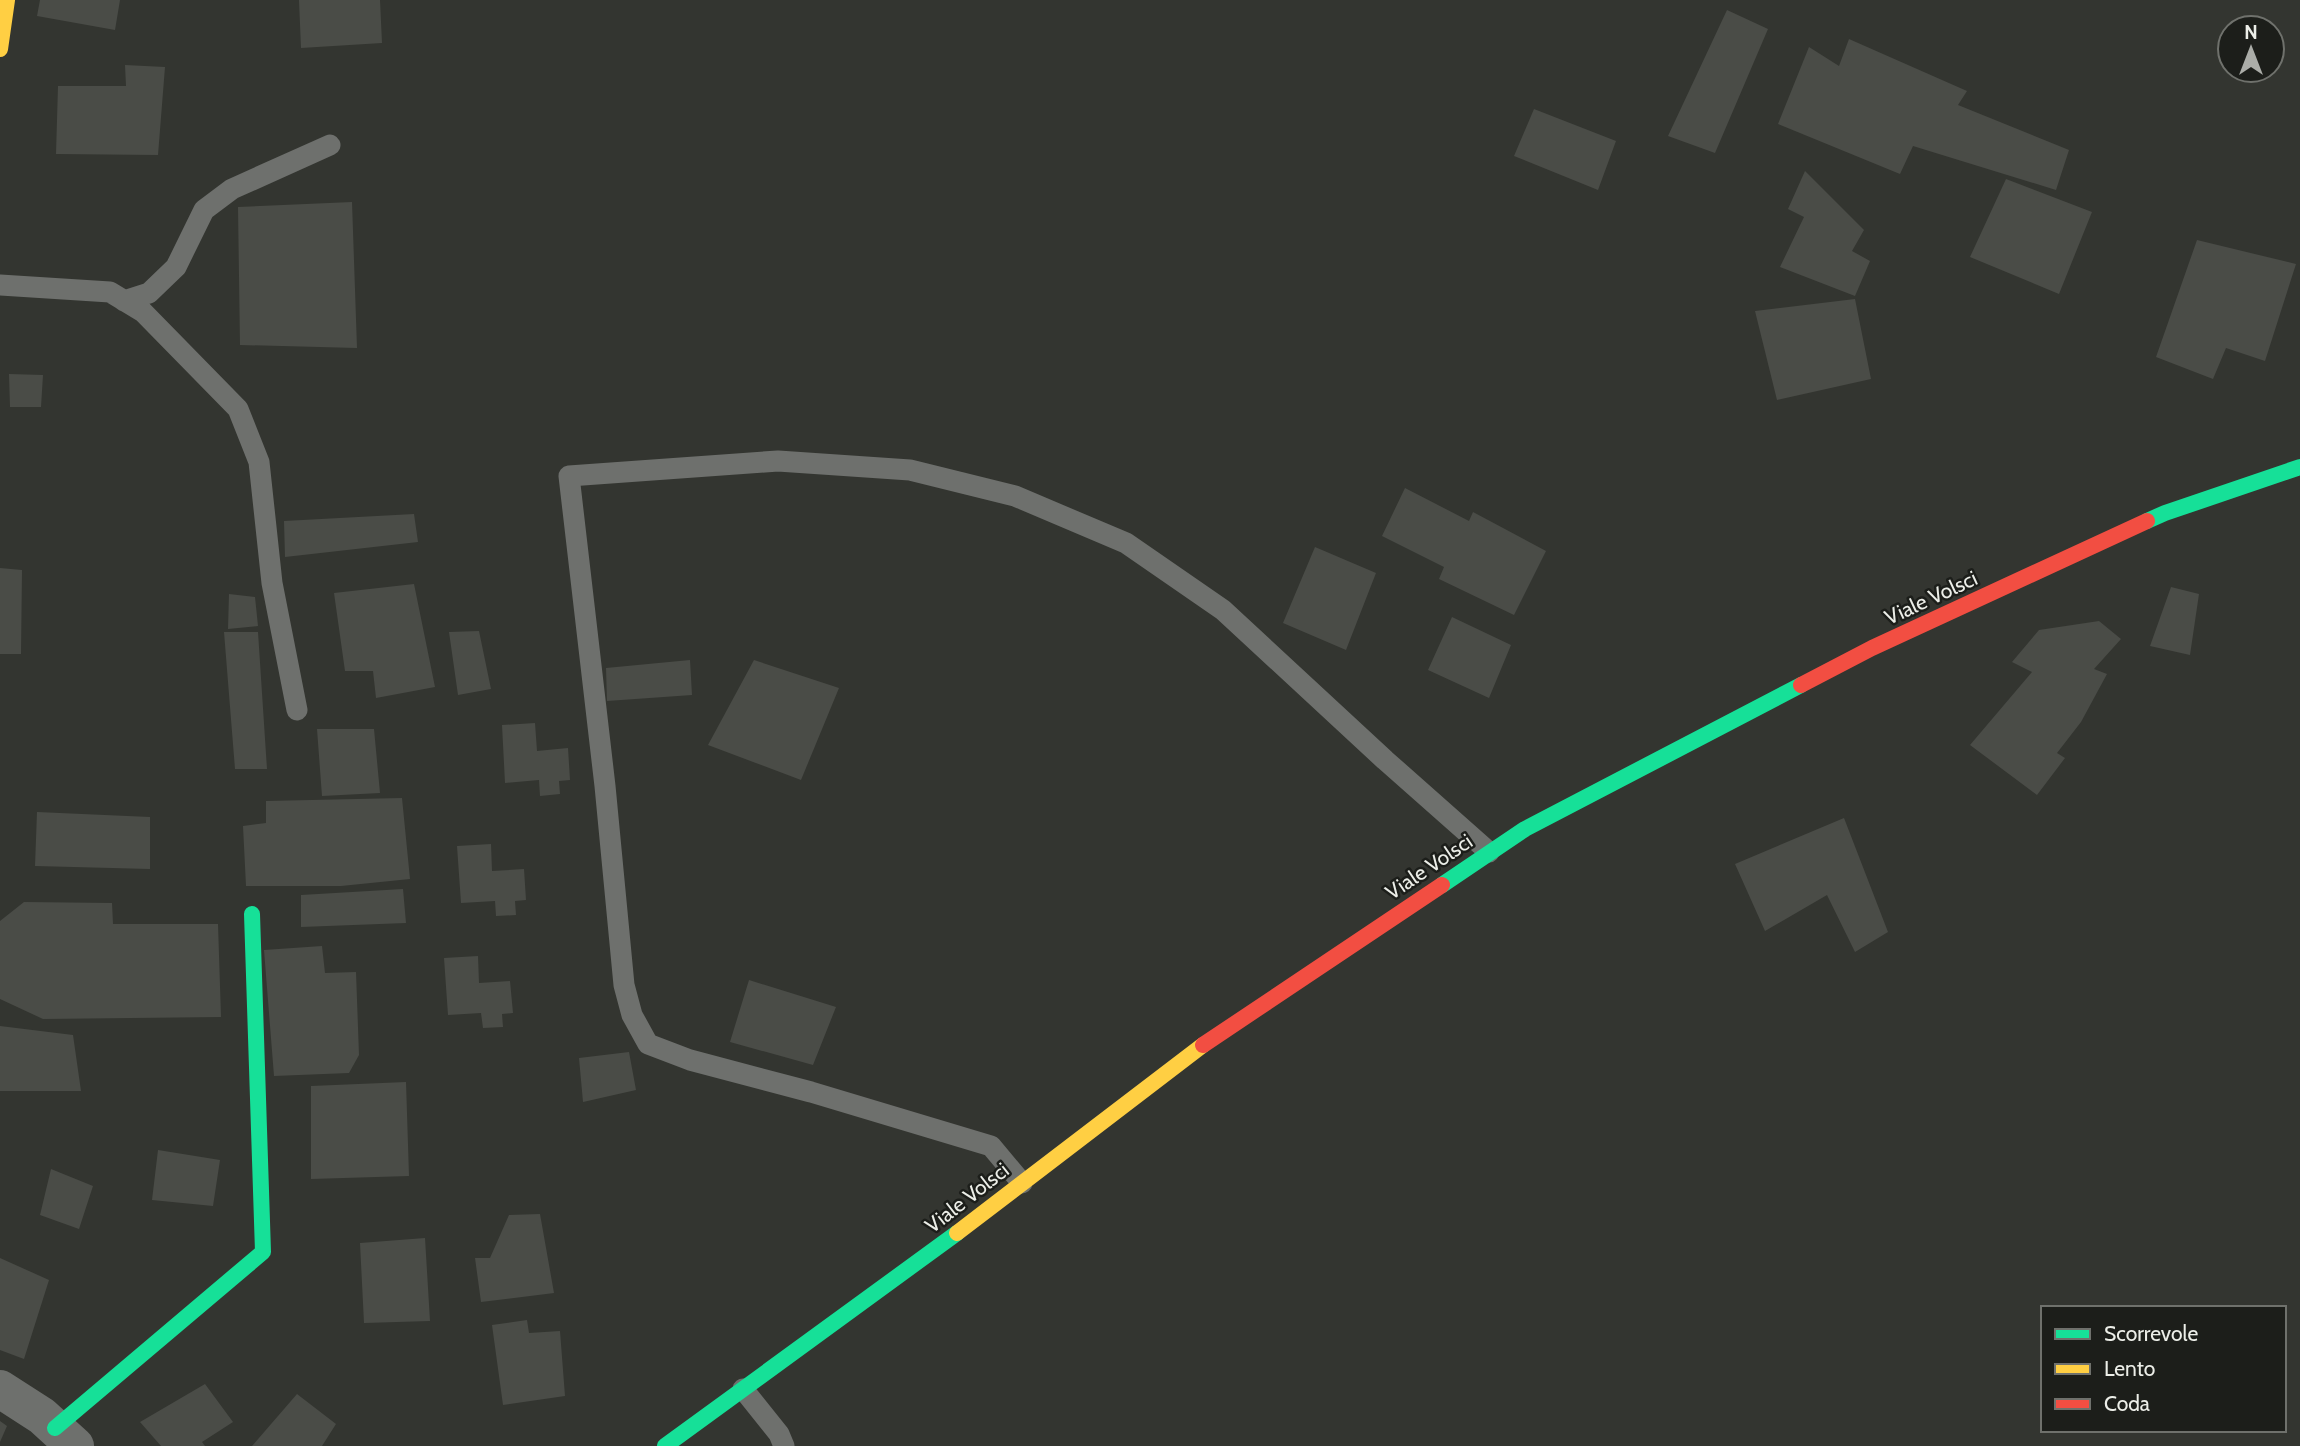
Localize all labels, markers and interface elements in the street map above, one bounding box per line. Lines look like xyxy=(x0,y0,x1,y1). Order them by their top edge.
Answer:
north arrow xyxy=(2216,14,2286,84)
text: N xyxy=(2244,21,2258,44)
street label: Viale Volsci xyxy=(1880,565,1981,630)
street label: Viale Volsci xyxy=(1381,828,1477,905)
street label: Viale Volsci xyxy=(920,1157,1014,1238)
legend xyxy=(2041,1306,2286,1432)
text: Scorrevole xyxy=(2104,1321,2198,1346)
text: Lento xyxy=(2104,1356,2155,1381)
text: Coda xyxy=(2104,1391,2150,1416)

